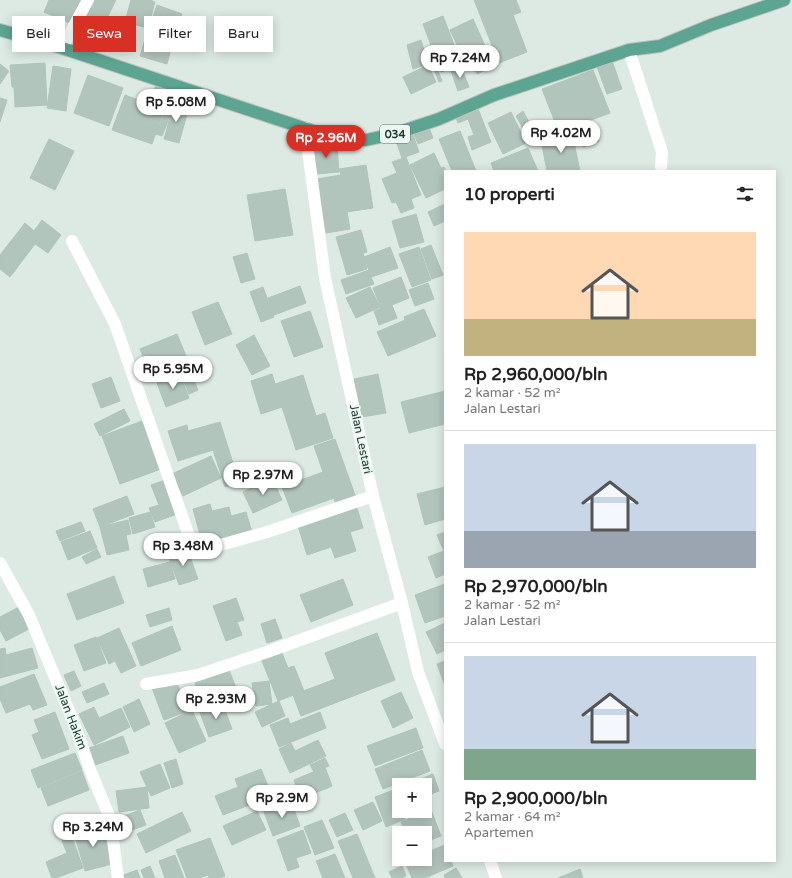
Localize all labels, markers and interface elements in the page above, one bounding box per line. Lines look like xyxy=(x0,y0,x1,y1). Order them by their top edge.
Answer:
chip: Beli xyxy=(12,16,65,52)
chip: Sewa xyxy=(73,16,136,52)
chip: Filter xyxy=(144,16,206,52)
chip: Baru xyxy=(214,16,273,52)
pin: Rp 7.24M xyxy=(419,45,501,79)
text: Rp 7.24M xyxy=(430,50,490,66)
pin: Rp 5.08M xyxy=(135,89,217,123)
text: Rp 5.08M xyxy=(145,94,207,110)
pin: Rp 4.02M xyxy=(520,120,602,154)
pin: Rp 2.96M xyxy=(285,125,367,159)
road number: 034 xyxy=(380,125,410,143)
text: Rp 4.02M xyxy=(530,125,592,141)
text: Rp 2.96M xyxy=(295,130,357,146)
icon: filters xyxy=(734,183,756,205)
text: 10 properti xyxy=(464,184,555,205)
icon: home xyxy=(574,258,646,330)
pin: Rp 5.95M xyxy=(132,356,214,390)
text: Rp 5.95M xyxy=(142,361,204,377)
text: Rp 2,960,000/bln xyxy=(464,364,608,385)
text: 2 kamar · 52 m² xyxy=(464,385,561,401)
text: Jalan Lestari xyxy=(464,401,541,417)
street label: Jalan Lestari xyxy=(347,403,375,475)
pin: Rp 2.97M xyxy=(222,462,304,496)
text: Rp 2.97M xyxy=(232,467,294,483)
icon: home xyxy=(574,470,646,542)
pin: Rp 3.48M xyxy=(142,533,224,567)
text: Rp 3.48M xyxy=(152,538,214,554)
text: Rp 2,970,000/bln xyxy=(464,576,608,597)
text: 2 kamar · 52 m² xyxy=(464,597,561,613)
text: Jalan Lestari xyxy=(464,613,541,629)
street label: Jalan Hakim xyxy=(52,682,90,752)
icon: home xyxy=(574,682,646,754)
pin: Rp 2.93M xyxy=(175,686,257,720)
text: Rp 2.93M xyxy=(185,691,247,707)
map controls xyxy=(392,778,432,866)
button: + xyxy=(392,778,432,818)
pin: Rp 2.9M xyxy=(245,785,319,819)
text: Rp 2,900,000/bln xyxy=(464,788,608,809)
text: Rp 2.9M xyxy=(255,790,309,806)
text: 2 kamar · 64 m² xyxy=(464,809,561,825)
pin: Rp 3.24M xyxy=(52,814,134,848)
text: Rp 3.24M xyxy=(62,819,124,835)
text: Apartemen xyxy=(464,825,534,841)
button: − xyxy=(392,826,432,866)

